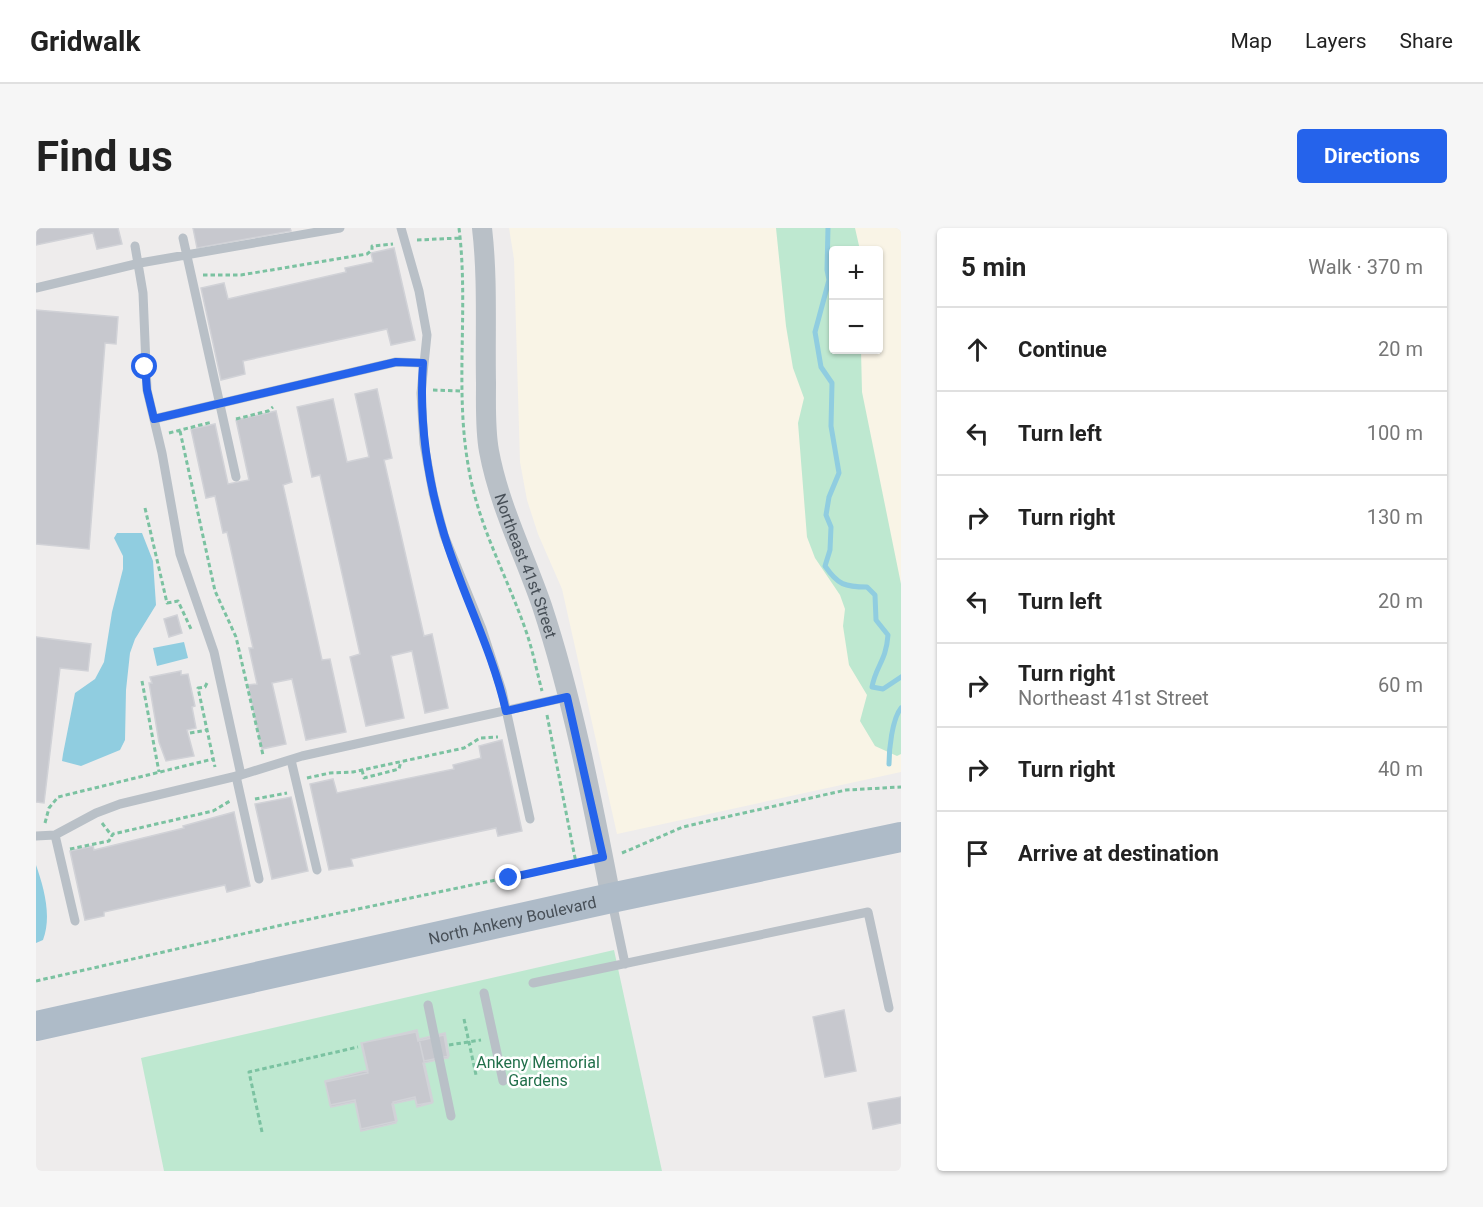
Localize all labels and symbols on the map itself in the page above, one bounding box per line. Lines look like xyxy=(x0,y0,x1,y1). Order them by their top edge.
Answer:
route start xyxy=(131,353,157,379)
street label: Northeast 41st Street xyxy=(490,491,561,640)
route end xyxy=(495,864,521,890)
street label: North Ankeny Boulevard xyxy=(427,893,598,948)
park label: Ankeny Memorial Gardens xyxy=(476,1053,600,1090)

